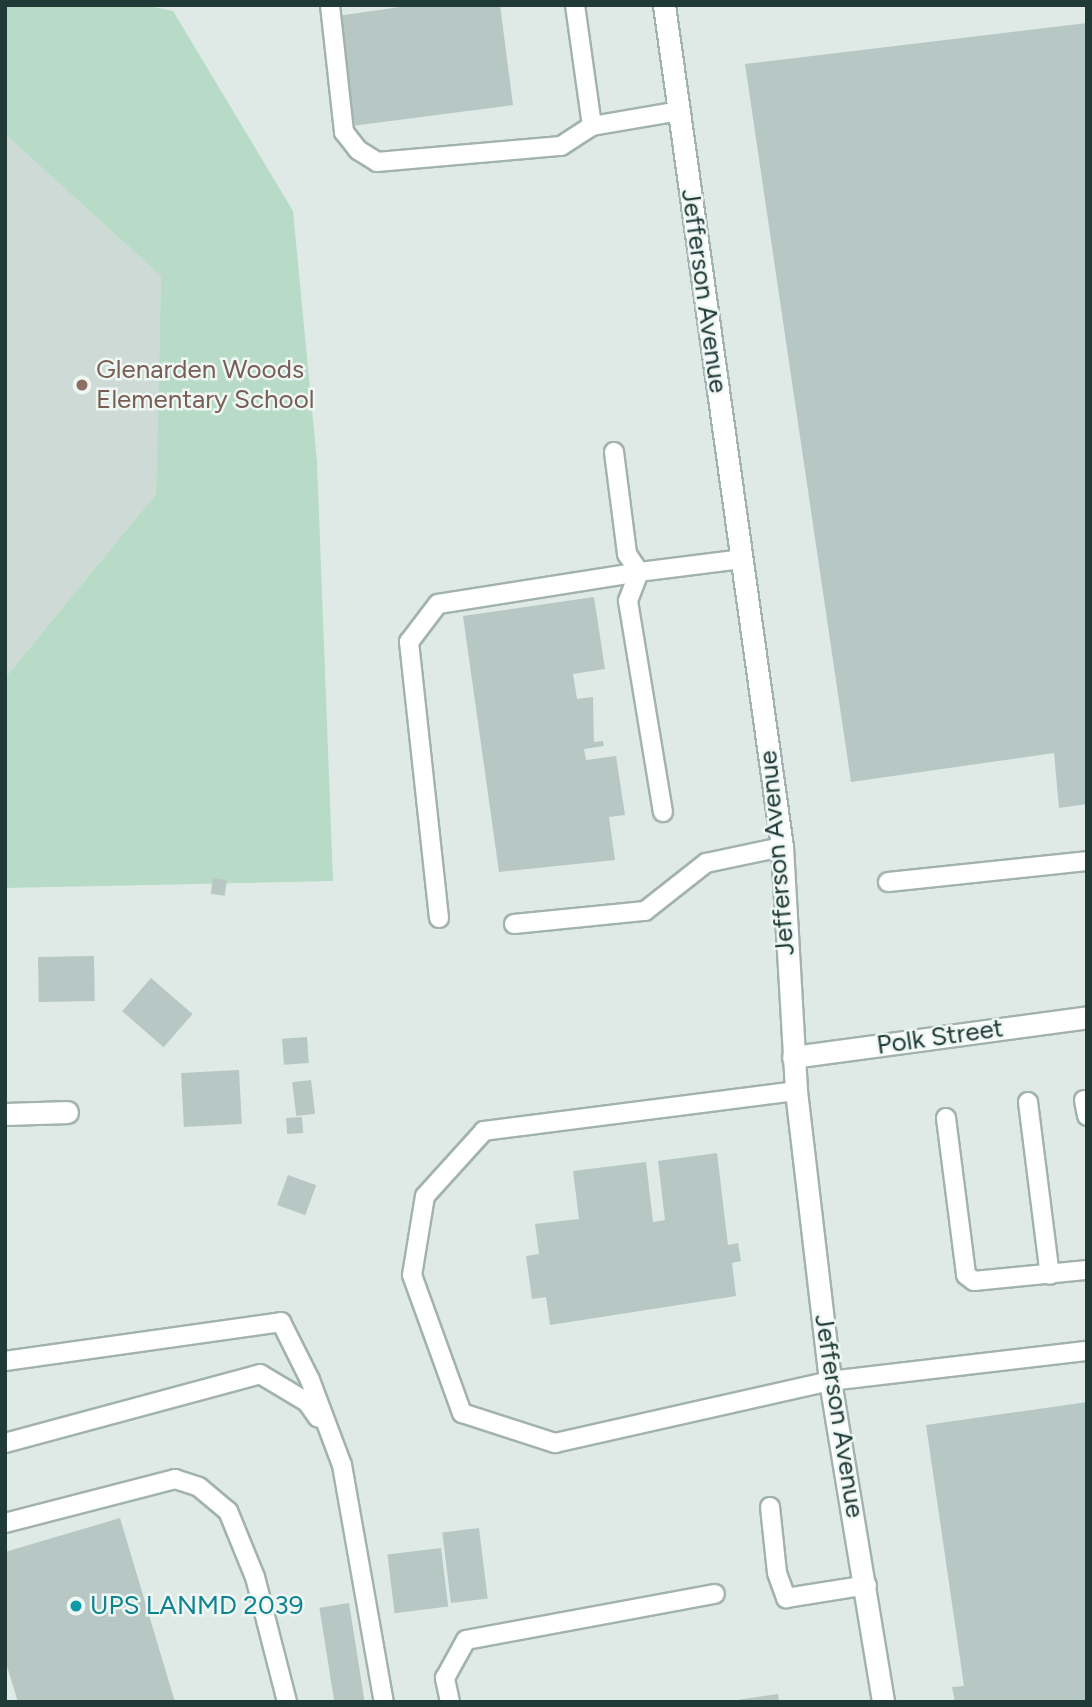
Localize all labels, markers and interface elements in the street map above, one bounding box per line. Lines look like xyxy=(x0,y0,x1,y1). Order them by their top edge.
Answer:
street label: Jefferson Avenue xyxy=(674,187,734,395)
place label: Glenarden Woods Elementary School xyxy=(96,354,314,416)
marker: Glenarden Woods Elementary School xyxy=(74,377,90,393)
street label: Jefferson Avenue xyxy=(752,749,802,957)
street label: Polk Street xyxy=(875,1013,1005,1061)
street label: Jefferson Avenue xyxy=(808,1312,870,1520)
place label: UPS LANMD 2039 xyxy=(90,1590,303,1622)
marker: UPS LANMD 2039 xyxy=(68,1598,84,1614)

